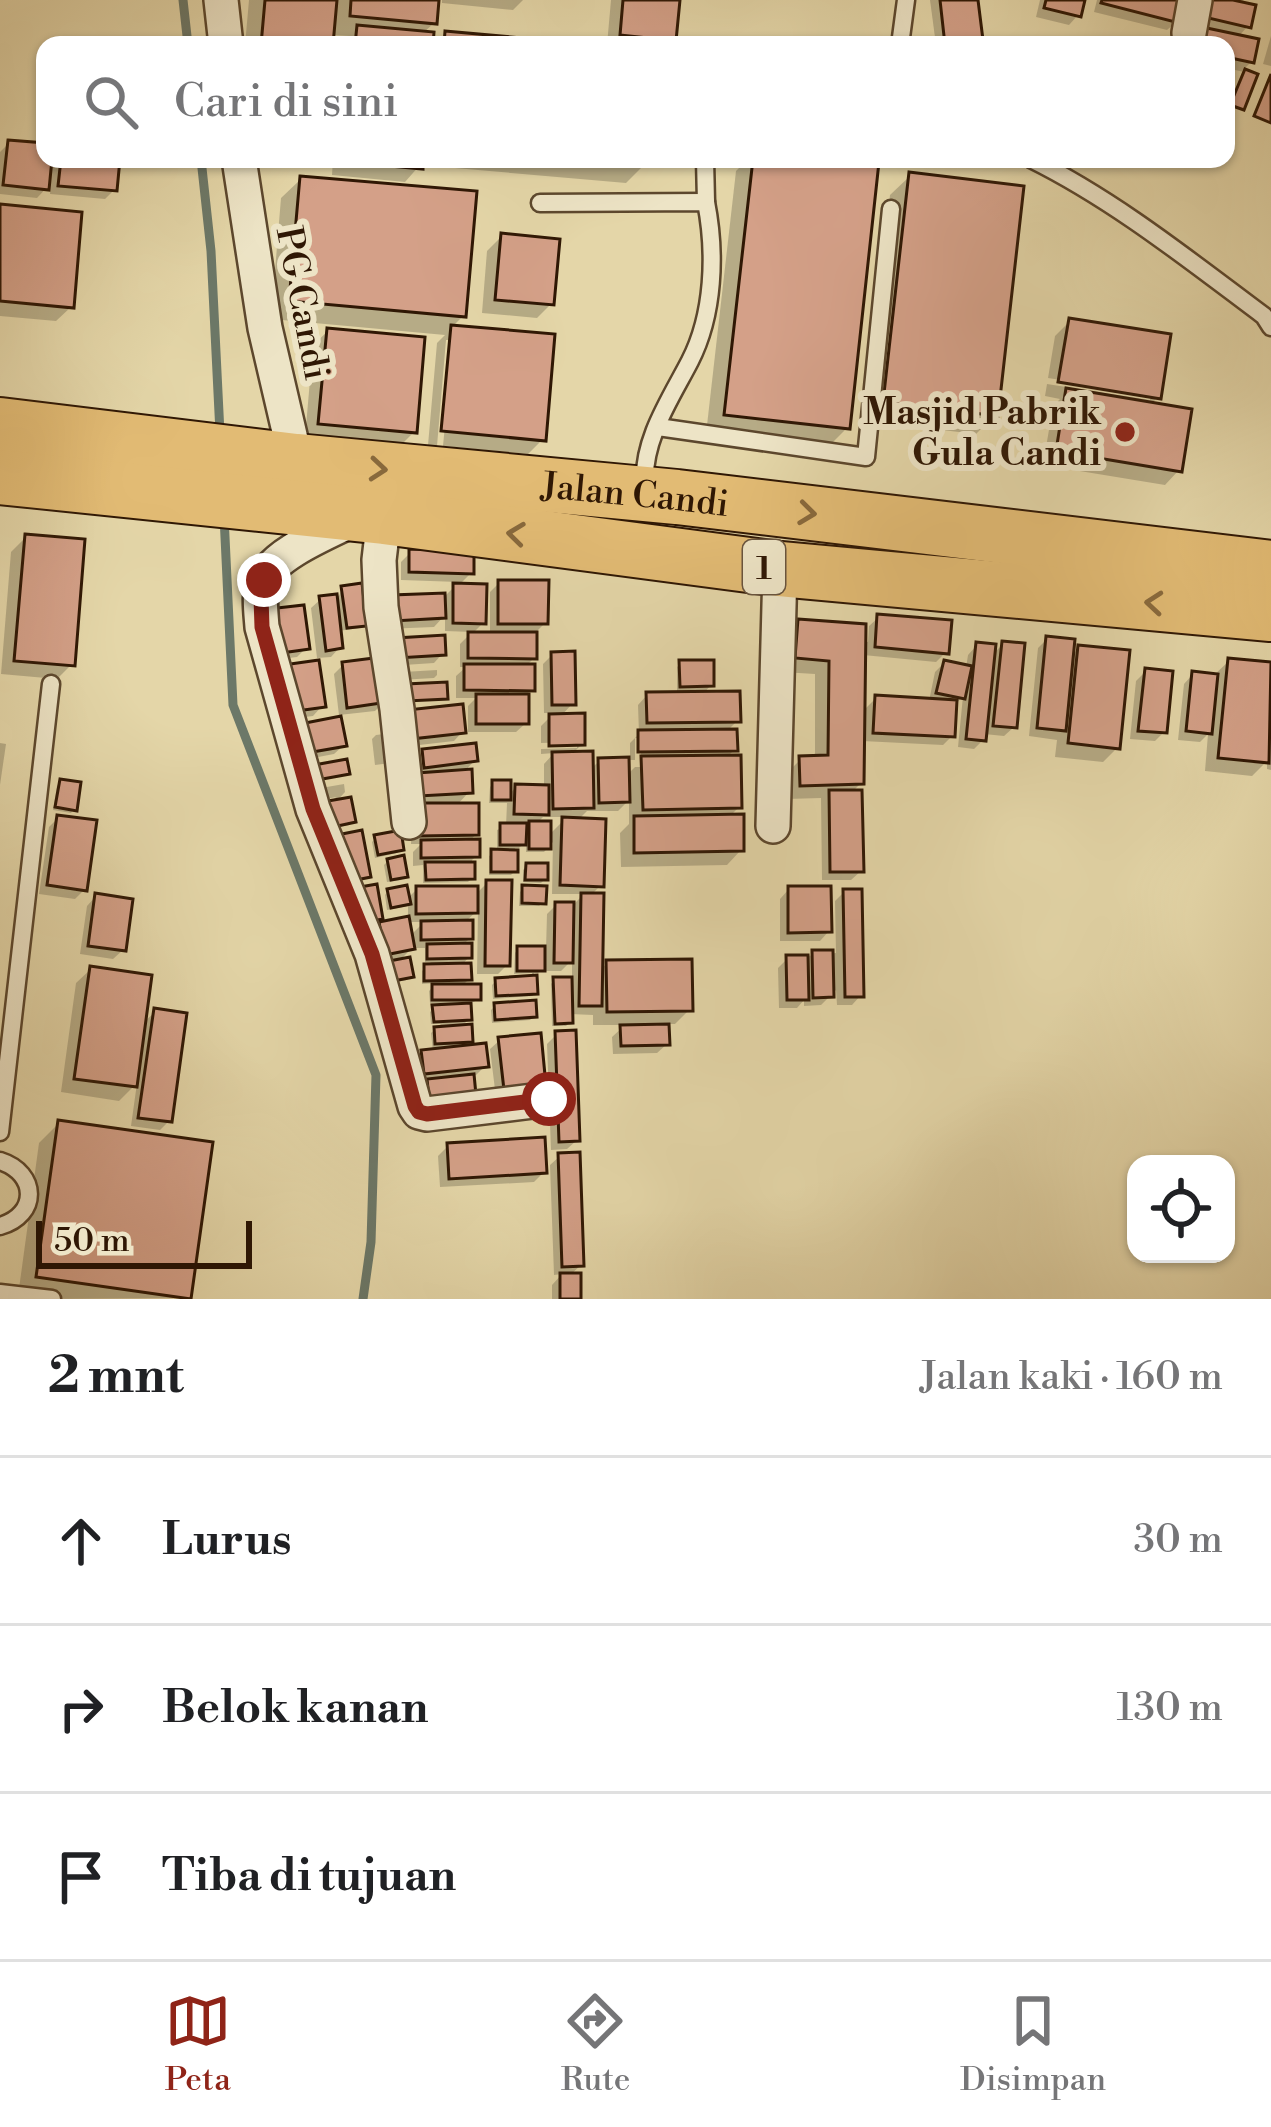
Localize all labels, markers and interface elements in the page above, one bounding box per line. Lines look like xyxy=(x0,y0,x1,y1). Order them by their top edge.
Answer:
search box xyxy=(36,36,1235,168)
icon: search xyxy=(78,69,144,135)
text: Cari di sini xyxy=(174,74,398,131)
street label: PG Candi xyxy=(265,223,338,384)
place label: Masjid Pabrik Gula Candi xyxy=(863,391,1102,477)
marker: Masjid Pabrik Gula Candi xyxy=(1112,419,1138,445)
one-way arrow xyxy=(369,456,388,481)
street label: Jalan Candi xyxy=(537,464,731,528)
one-way arrow xyxy=(798,499,817,525)
one-way arrow xyxy=(507,521,526,547)
road number: 1 xyxy=(743,540,785,594)
route end xyxy=(237,553,291,607)
one-way arrow xyxy=(1145,591,1164,616)
route start xyxy=(522,1072,576,1126)
map controls xyxy=(1127,1155,1235,1263)
button: locate xyxy=(1127,1155,1235,1263)
scale bar xyxy=(36,1215,252,1268)
text: 50 m xyxy=(54,1221,130,1262)
text: 2 mnt xyxy=(48,1345,184,1409)
text: Jalan kaki · 160 m xyxy=(920,1353,1223,1402)
icon: ahead xyxy=(48,1508,114,1574)
text: Lurus xyxy=(162,1512,292,1569)
text: 30 m xyxy=(1133,1516,1223,1565)
icon: right xyxy=(48,1676,114,1742)
text: Belok kanan xyxy=(162,1680,429,1737)
text: 130 m xyxy=(1117,1684,1223,1733)
icon: arrive xyxy=(48,1844,114,1910)
text: Tiba di tujuan xyxy=(162,1848,456,1905)
tab: Peta xyxy=(165,1988,231,2101)
tab: Rute xyxy=(561,1988,630,2101)
tab: Disimpan xyxy=(960,1988,1106,2101)

